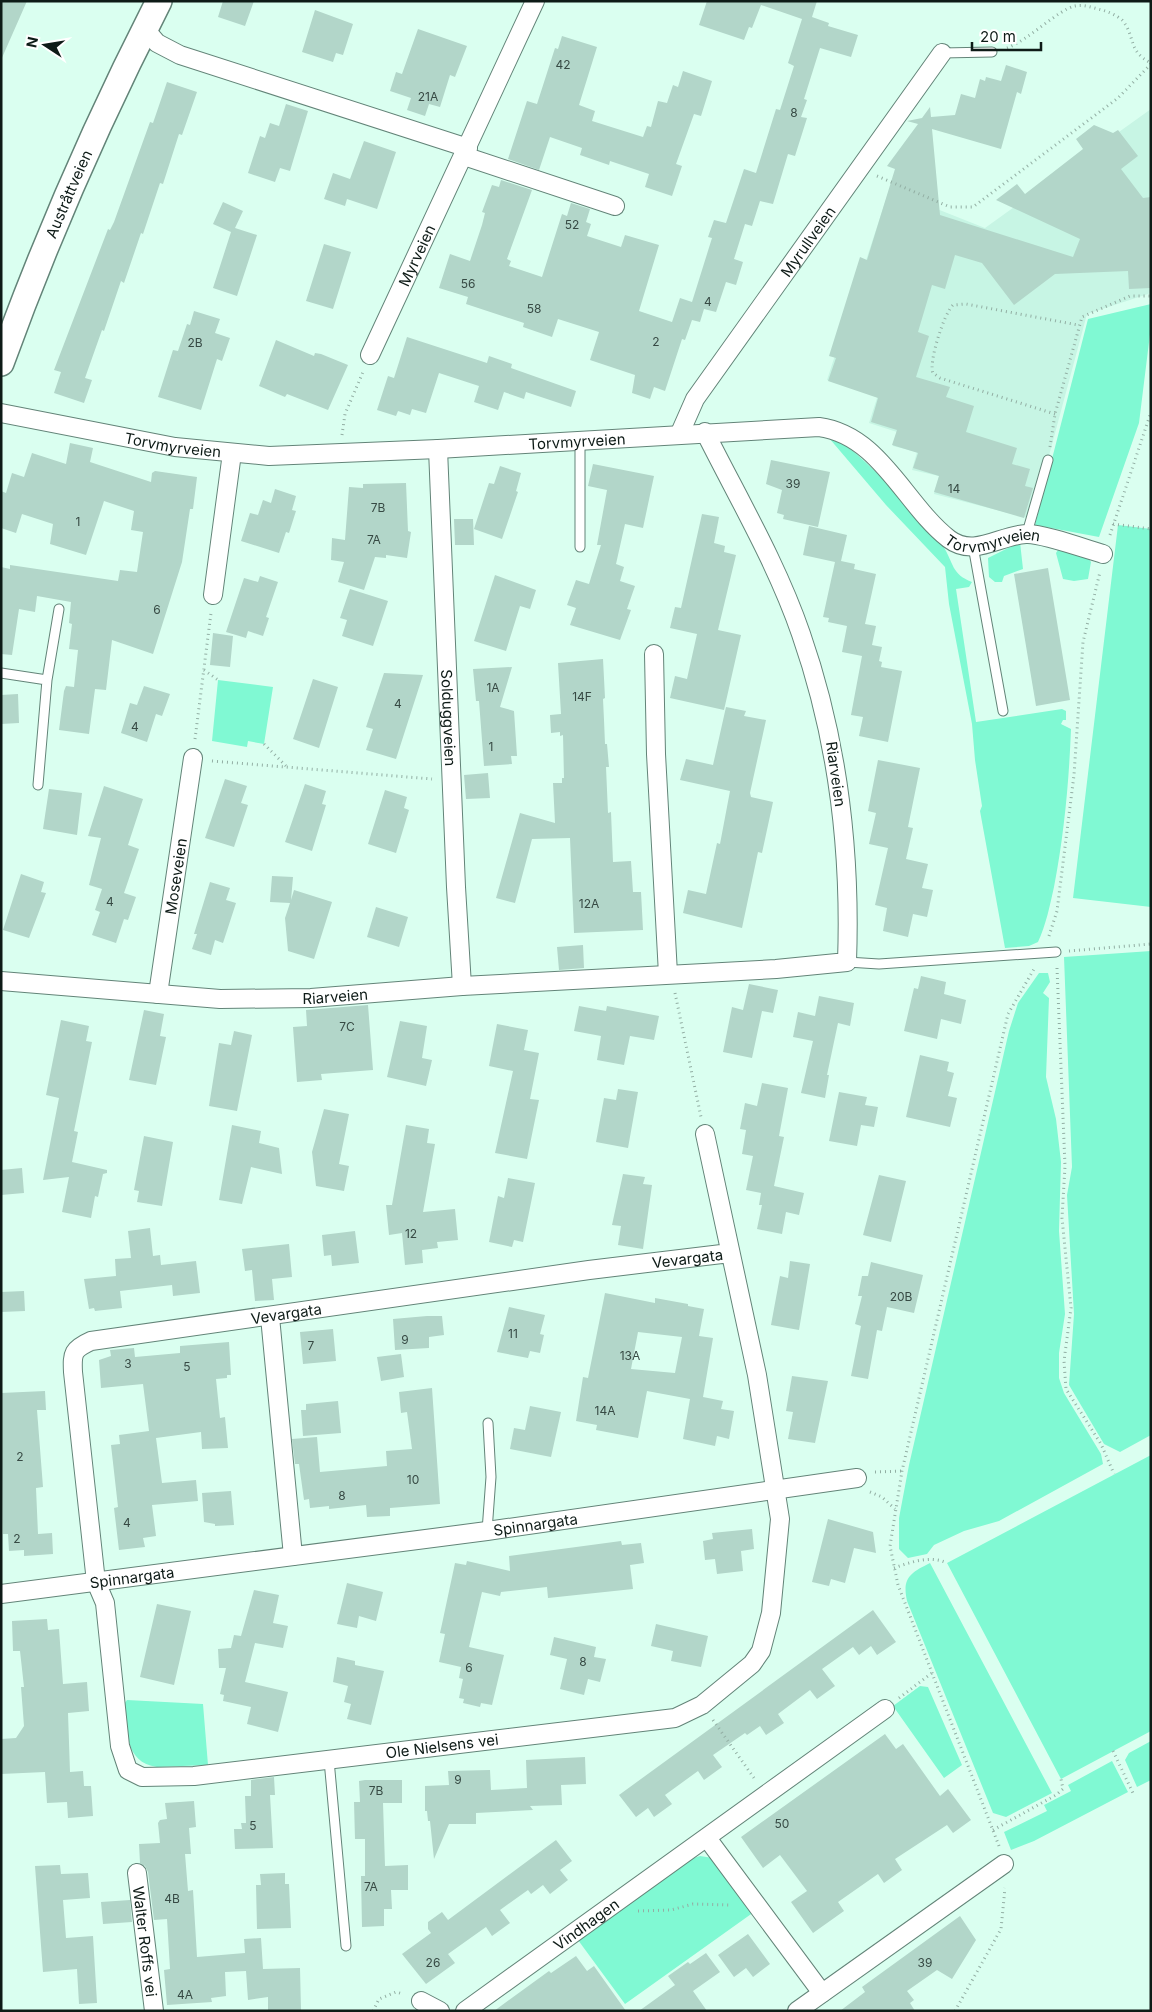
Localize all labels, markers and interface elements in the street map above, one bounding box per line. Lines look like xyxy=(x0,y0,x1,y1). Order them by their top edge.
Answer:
north arrow xyxy=(20,20,70,70)
scale bar xyxy=(972,20,1041,52)
text: 20 m xyxy=(980,27,1016,46)
text: N xyxy=(22,35,41,49)
house number: 42 xyxy=(555,57,571,72)
house number: 21A xyxy=(418,89,438,104)
house number: 8 xyxy=(790,105,798,120)
street label: Austråttveien xyxy=(41,147,96,241)
street label: Myrullveien xyxy=(776,202,839,280)
house number: 52 xyxy=(565,217,579,232)
street label: Myrveien xyxy=(394,221,439,289)
house number: 56 xyxy=(461,276,475,291)
house number: 4 xyxy=(704,294,712,309)
house number: 58 xyxy=(527,301,541,316)
house number: 2 xyxy=(652,334,660,349)
house number: 2B xyxy=(187,335,203,350)
street label: Torvmyrveien xyxy=(123,428,222,461)
street label: Torvmyrveien xyxy=(528,429,626,453)
house number: 39 xyxy=(786,476,800,491)
house number: 14 xyxy=(948,481,961,496)
house number: 7B xyxy=(371,500,385,515)
house number: 1 xyxy=(76,514,80,529)
street label: Torvmyrveien xyxy=(942,524,1042,556)
house number: 7A xyxy=(367,532,381,547)
house number: 6 xyxy=(153,602,161,617)
street label: Solduggveien xyxy=(438,669,461,767)
house number: 1A xyxy=(486,680,500,695)
house number: 14F xyxy=(572,689,592,704)
house number: 4 xyxy=(394,696,402,711)
house number: 4 xyxy=(131,719,139,734)
house number: 1 xyxy=(489,739,493,754)
street label: Riarveien xyxy=(822,740,850,808)
street label: Moseveien xyxy=(160,837,191,916)
house number: 4 xyxy=(106,894,114,909)
house number: 12A xyxy=(579,896,599,911)
street label: Riarveien xyxy=(302,984,369,1008)
house number: 7C xyxy=(339,1019,355,1034)
house number: 12 xyxy=(405,1226,417,1241)
street label: Vevargata xyxy=(651,1244,724,1272)
house number: 20B xyxy=(890,1289,913,1304)
street label: Vevargata xyxy=(250,1299,323,1328)
house number: 11 xyxy=(508,1326,518,1341)
house number: 9 xyxy=(401,1332,409,1347)
house number: 7 xyxy=(308,1338,315,1353)
house number: 13A xyxy=(620,1348,640,1363)
house number: 3 xyxy=(124,1356,132,1371)
house number: 5 xyxy=(183,1359,191,1374)
house number: 14A xyxy=(595,1403,615,1418)
house number: 2 xyxy=(16,1449,24,1464)
house number: 10 xyxy=(407,1472,419,1487)
house number: 8 xyxy=(338,1488,346,1503)
street label: Spinnargata xyxy=(492,1509,579,1539)
house number: 4 xyxy=(123,1515,131,1530)
house number: 2 xyxy=(13,1531,21,1546)
street label: Spinnargata xyxy=(88,1562,175,1592)
house number: 8 xyxy=(579,1654,587,1669)
house number: 6 xyxy=(465,1660,473,1675)
street label: Ole Nielsens vei xyxy=(384,1730,500,1762)
house number: 9 xyxy=(454,1772,462,1787)
house number: 7B xyxy=(369,1783,383,1798)
house number: 50 xyxy=(775,1816,789,1831)
house number: 5 xyxy=(249,1818,257,1833)
house number: 7A xyxy=(364,1879,378,1894)
street label: Walter Roffs vei xyxy=(129,1885,162,1998)
house number: 4B xyxy=(164,1891,180,1906)
street label: Vindhagen xyxy=(549,1894,622,1954)
house number: 26 xyxy=(426,1955,440,1970)
house number: 39 xyxy=(918,1955,932,1970)
house number: 4A xyxy=(177,1987,193,2002)

